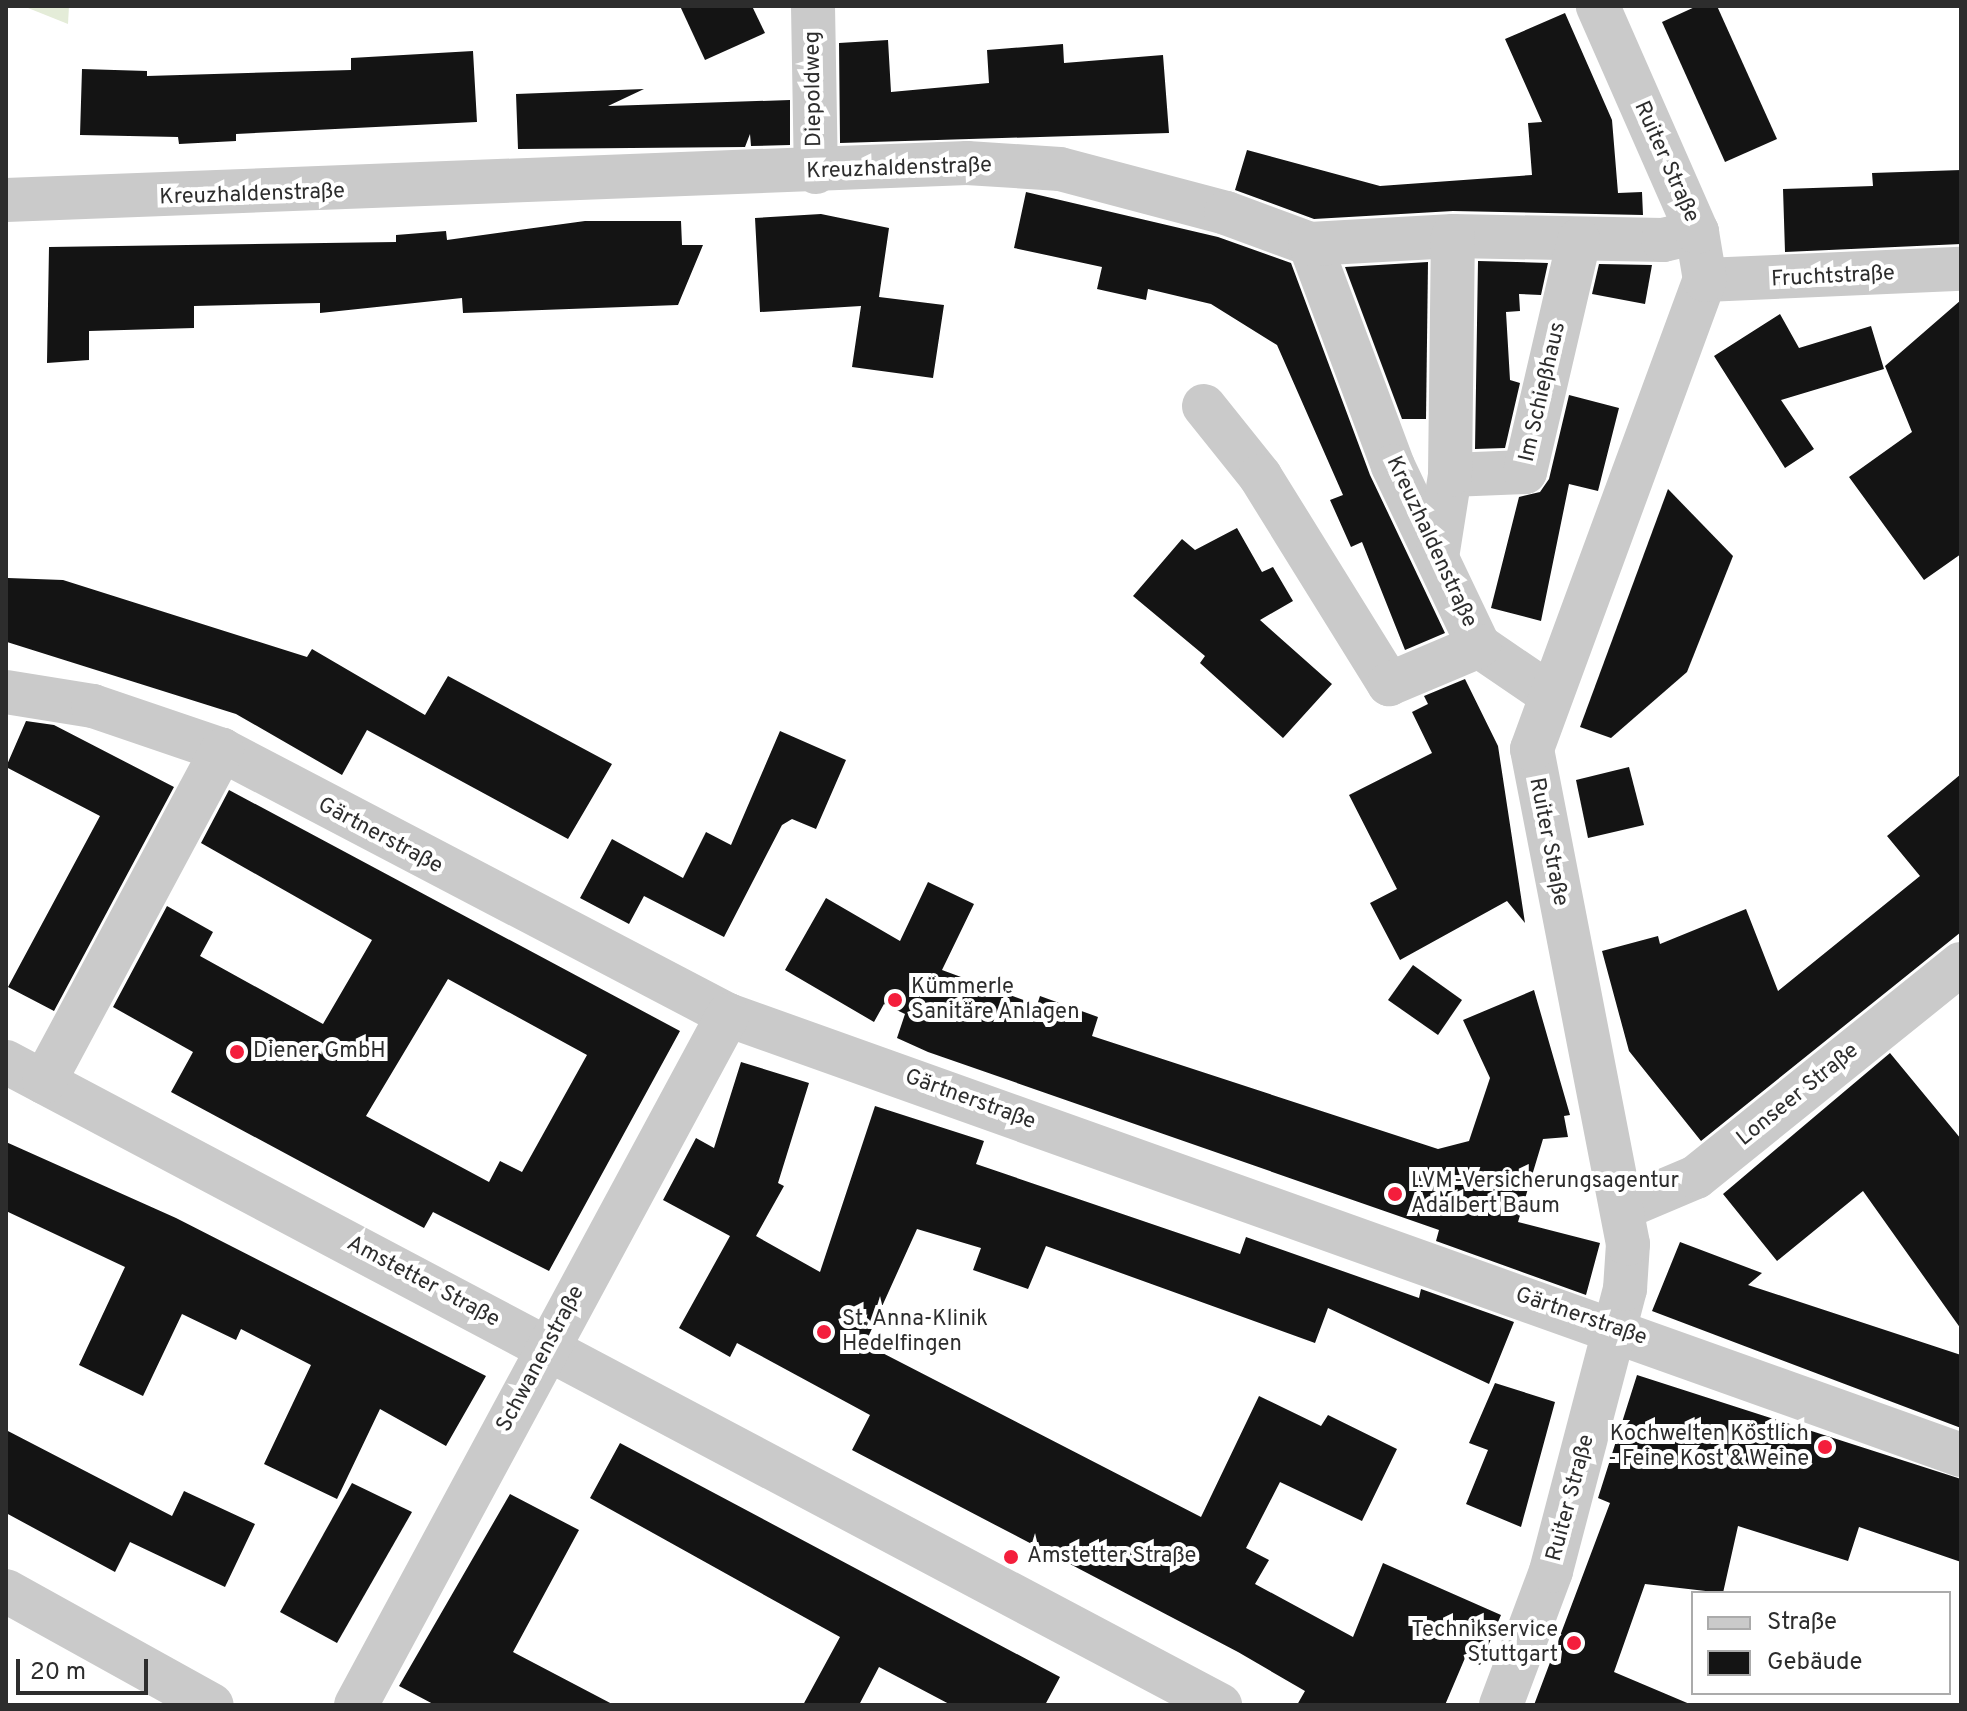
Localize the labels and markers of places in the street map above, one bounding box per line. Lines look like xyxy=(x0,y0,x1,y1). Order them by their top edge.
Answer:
place label: Kümmerle Sanitäre Anlagen xyxy=(911,974,1080,1026)
marker: Kümmerle Sanitäre Anlagen xyxy=(886,991,904,1009)
place label: Diener GmbH xyxy=(253,1039,386,1065)
marker: Diener GmbH xyxy=(228,1043,246,1061)
place label: LVM-Versicherungsagentur Adalbert Baum xyxy=(1411,1168,1679,1220)
marker: LVM-Versicherungsagentur Adalbert Baum xyxy=(1386,1185,1404,1203)
place label: St. Anna-Klinik Hedelfingen xyxy=(842,1306,989,1358)
marker: St. Anna-Klinik Hedelfingen xyxy=(813,1321,835,1343)
place label: Kochwelten Köstlich - Feine Kost & Weine xyxy=(1608,1421,1809,1472)
marker: Kochwelten Köstlich - Feine Kost & Weine xyxy=(1816,1438,1834,1456)
place label: Amstetter Straße xyxy=(1027,1544,1196,1570)
marker: Amstetter Straße xyxy=(1002,1548,1020,1566)
place label: Technikservice Stuttgart xyxy=(1411,1617,1558,1668)
marker: Technikservice Stuttgart xyxy=(1565,1634,1583,1652)

